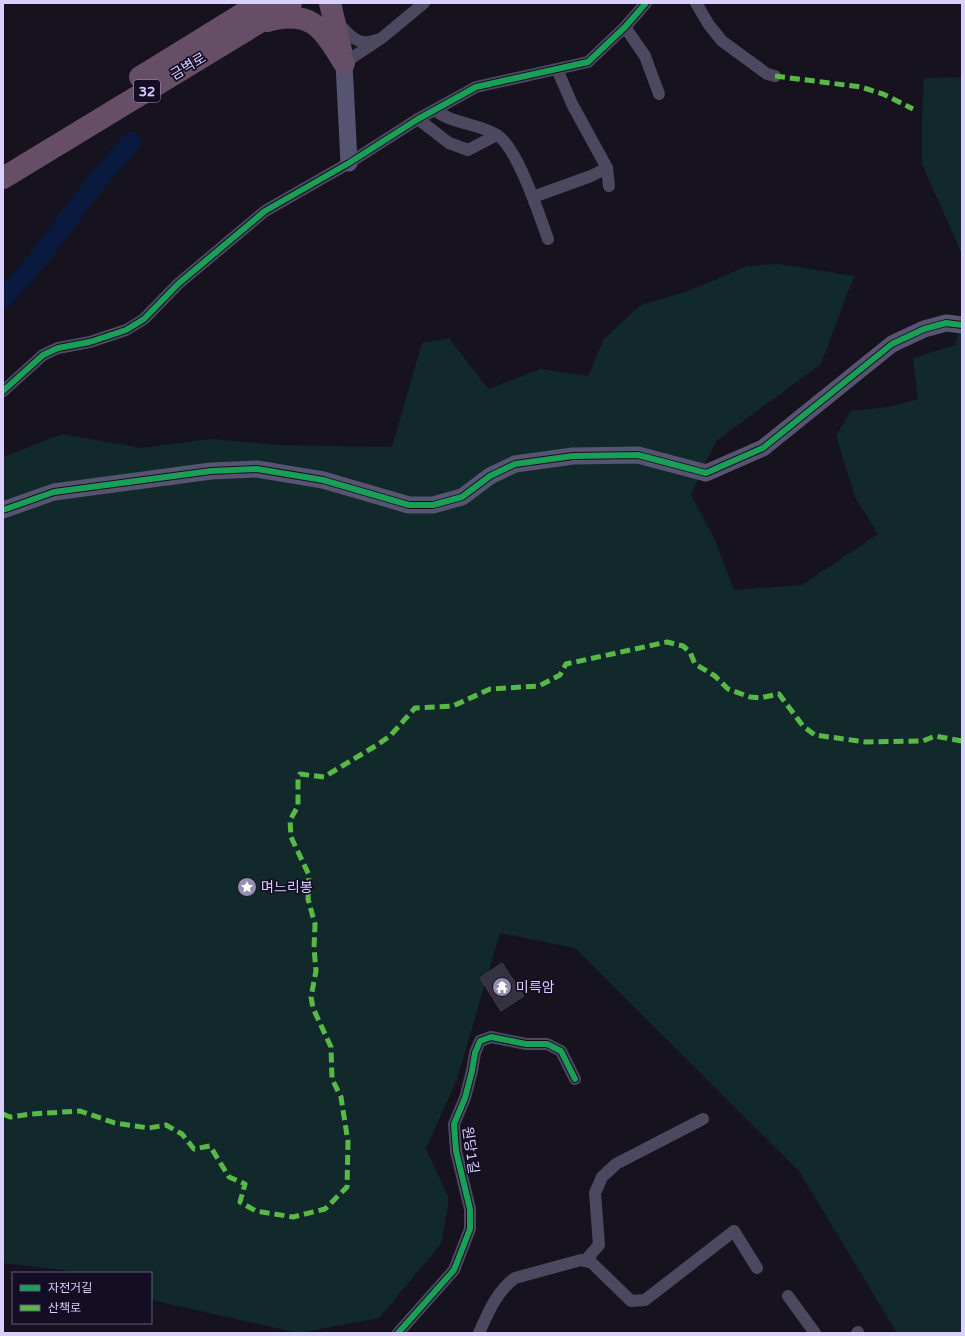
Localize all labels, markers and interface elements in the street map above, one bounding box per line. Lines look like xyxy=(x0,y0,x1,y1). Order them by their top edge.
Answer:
street label: 금벽로 xyxy=(167,49,209,84)
road number: 32 xyxy=(134,80,160,102)
place icon: 며느리봉 xyxy=(236,876,258,898)
place label: 며느리봉 xyxy=(261,879,313,896)
temple icon: 미륵암 xyxy=(491,976,513,998)
place label: 미륵암 xyxy=(516,979,555,996)
street label: 원당1길 xyxy=(459,1125,482,1175)
legend xyxy=(12,1272,152,1324)
text: 자전거길 xyxy=(48,1281,92,1295)
text: 산책로 xyxy=(48,1301,81,1315)

